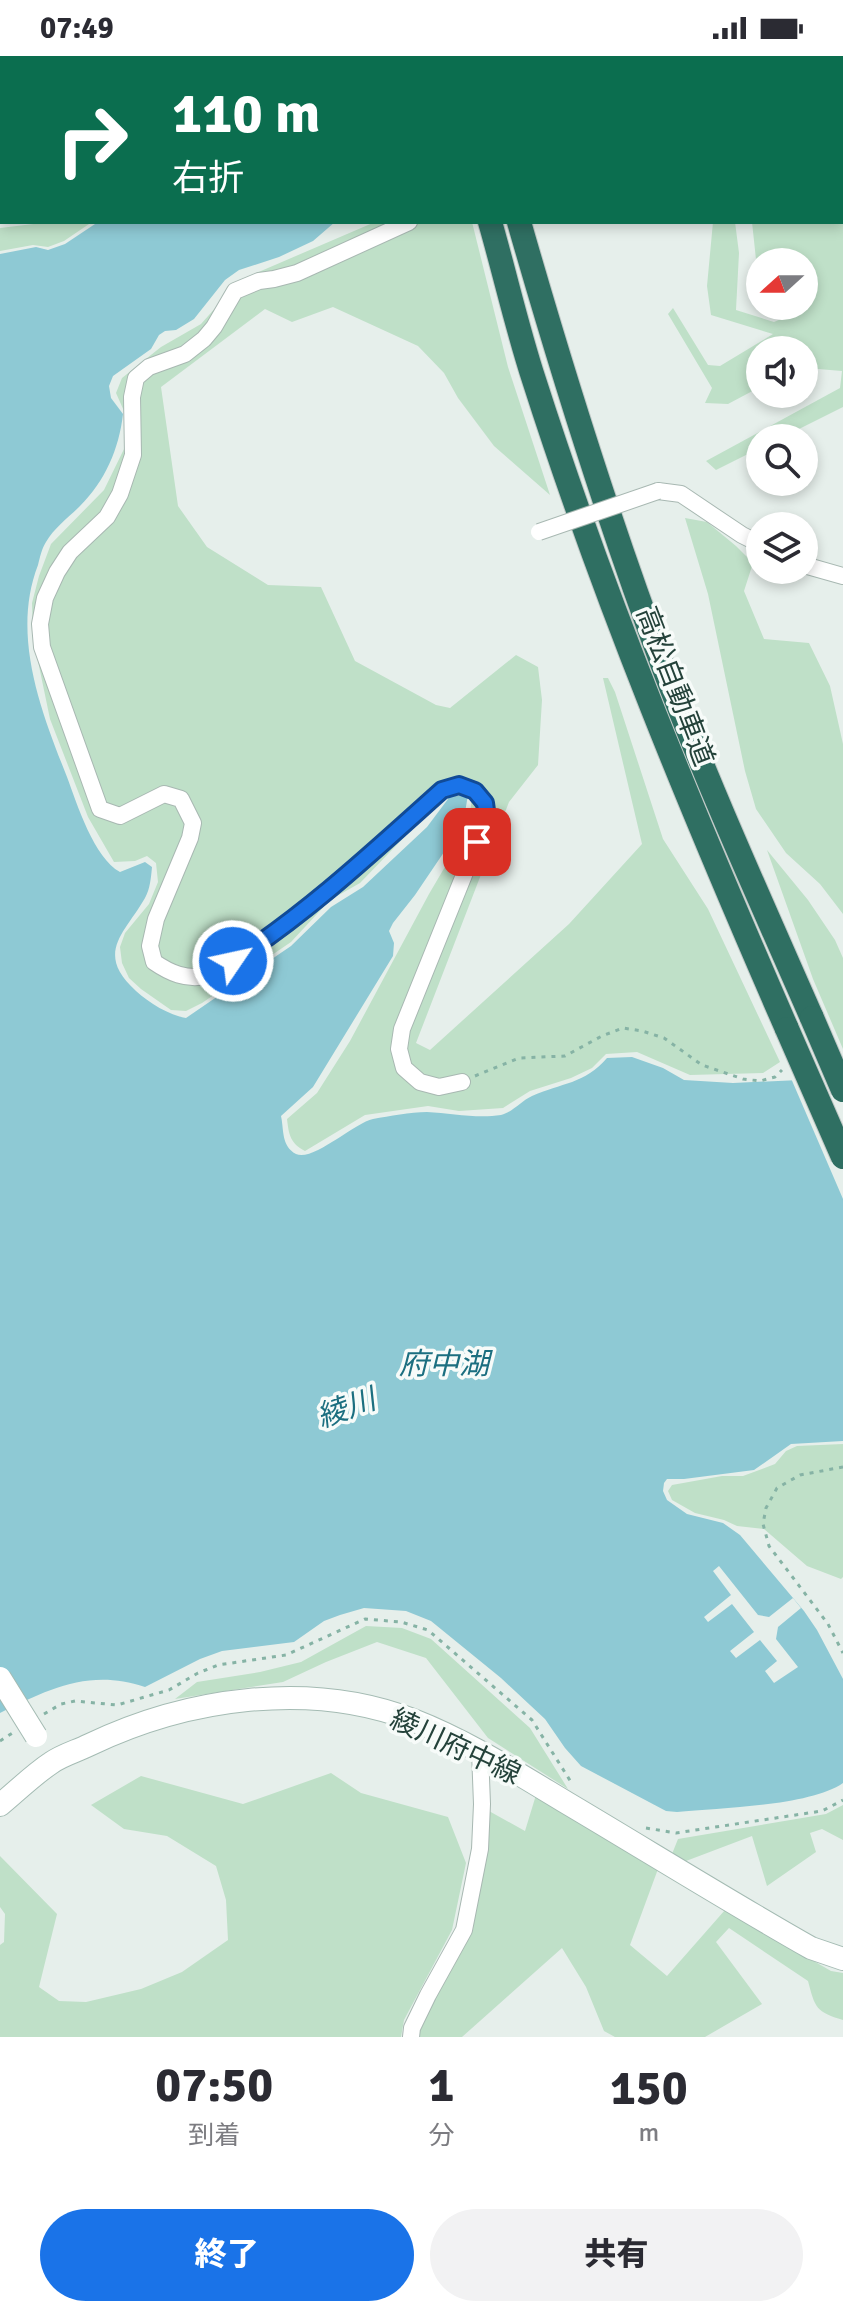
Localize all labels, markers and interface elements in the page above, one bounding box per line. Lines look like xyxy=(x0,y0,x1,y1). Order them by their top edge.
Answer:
text: 07:49 xyxy=(40,10,114,47)
text: 110 m xyxy=(172,79,320,148)
icon: right xyxy=(40,88,144,192)
text: 右折 xyxy=(172,156,244,201)
north arrow xyxy=(746,248,818,320)
map controls xyxy=(746,248,818,584)
button: sound xyxy=(746,336,818,408)
button: search xyxy=(746,424,818,496)
button: layers xyxy=(746,512,818,584)
street label: 高松自動車道 xyxy=(629,602,721,771)
pin xyxy=(443,808,511,876)
icon: arrive xyxy=(455,820,499,864)
position arrow xyxy=(191,919,275,1003)
water label: 府中湖 xyxy=(399,1346,493,1383)
water label: 綾川 xyxy=(312,1380,384,1436)
street label: 綾川府中線 xyxy=(385,1702,526,1792)
text: 07:50 xyxy=(155,2056,273,2115)
text: 1 xyxy=(429,2056,454,2115)
text: 150 xyxy=(610,2059,688,2118)
text: m xyxy=(638,2117,659,2149)
text: 到着 xyxy=(188,2120,240,2152)
text: 分 xyxy=(429,2120,455,2152)
button: 終了 xyxy=(40,2209,414,2301)
button: 共有 xyxy=(430,2209,803,2301)

